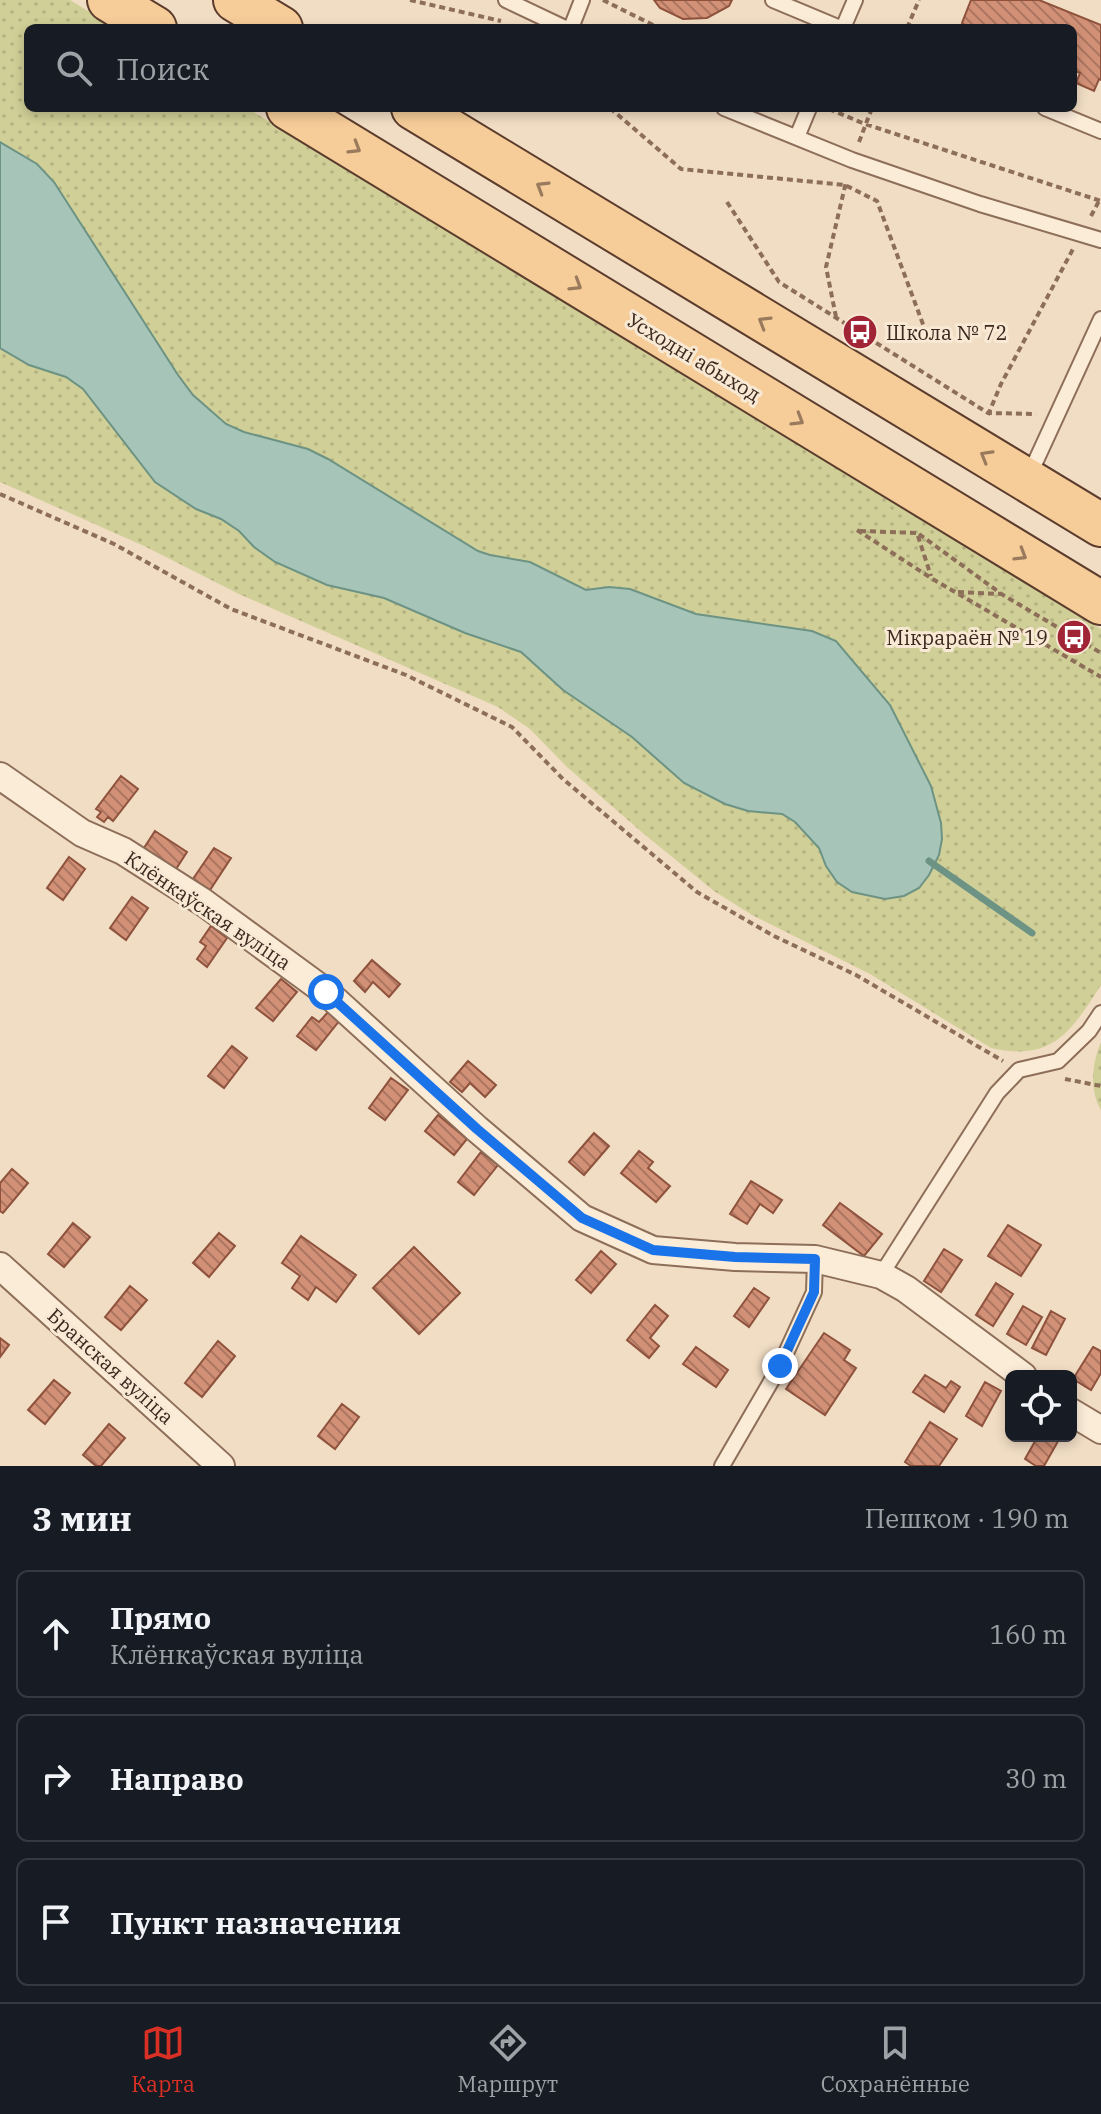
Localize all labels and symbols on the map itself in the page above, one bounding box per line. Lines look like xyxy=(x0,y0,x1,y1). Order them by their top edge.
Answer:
one-way arrow xyxy=(346,138,361,154)
one-way arrow xyxy=(536,181,551,196)
one-way arrow xyxy=(567,275,582,290)
street label: Усходні абыход xyxy=(622,306,766,408)
bus stop icon: Школа № 72 xyxy=(841,313,879,351)
one-way arrow xyxy=(758,317,772,332)
place label: Школа № 72 xyxy=(886,319,1007,346)
one-way arrow xyxy=(789,411,804,426)
one-way arrow xyxy=(980,450,995,466)
one-way arrow xyxy=(1012,545,1027,561)
bus stop icon: Мікрараён № 19 xyxy=(1055,618,1093,656)
place label: Мікрараён № 19 xyxy=(886,624,1048,651)
street label: Клёнкаўская вуліца xyxy=(120,844,297,976)
route start xyxy=(308,974,344,1010)
street label: Бранская вуліца xyxy=(42,1302,180,1430)
route end xyxy=(762,1348,798,1384)

